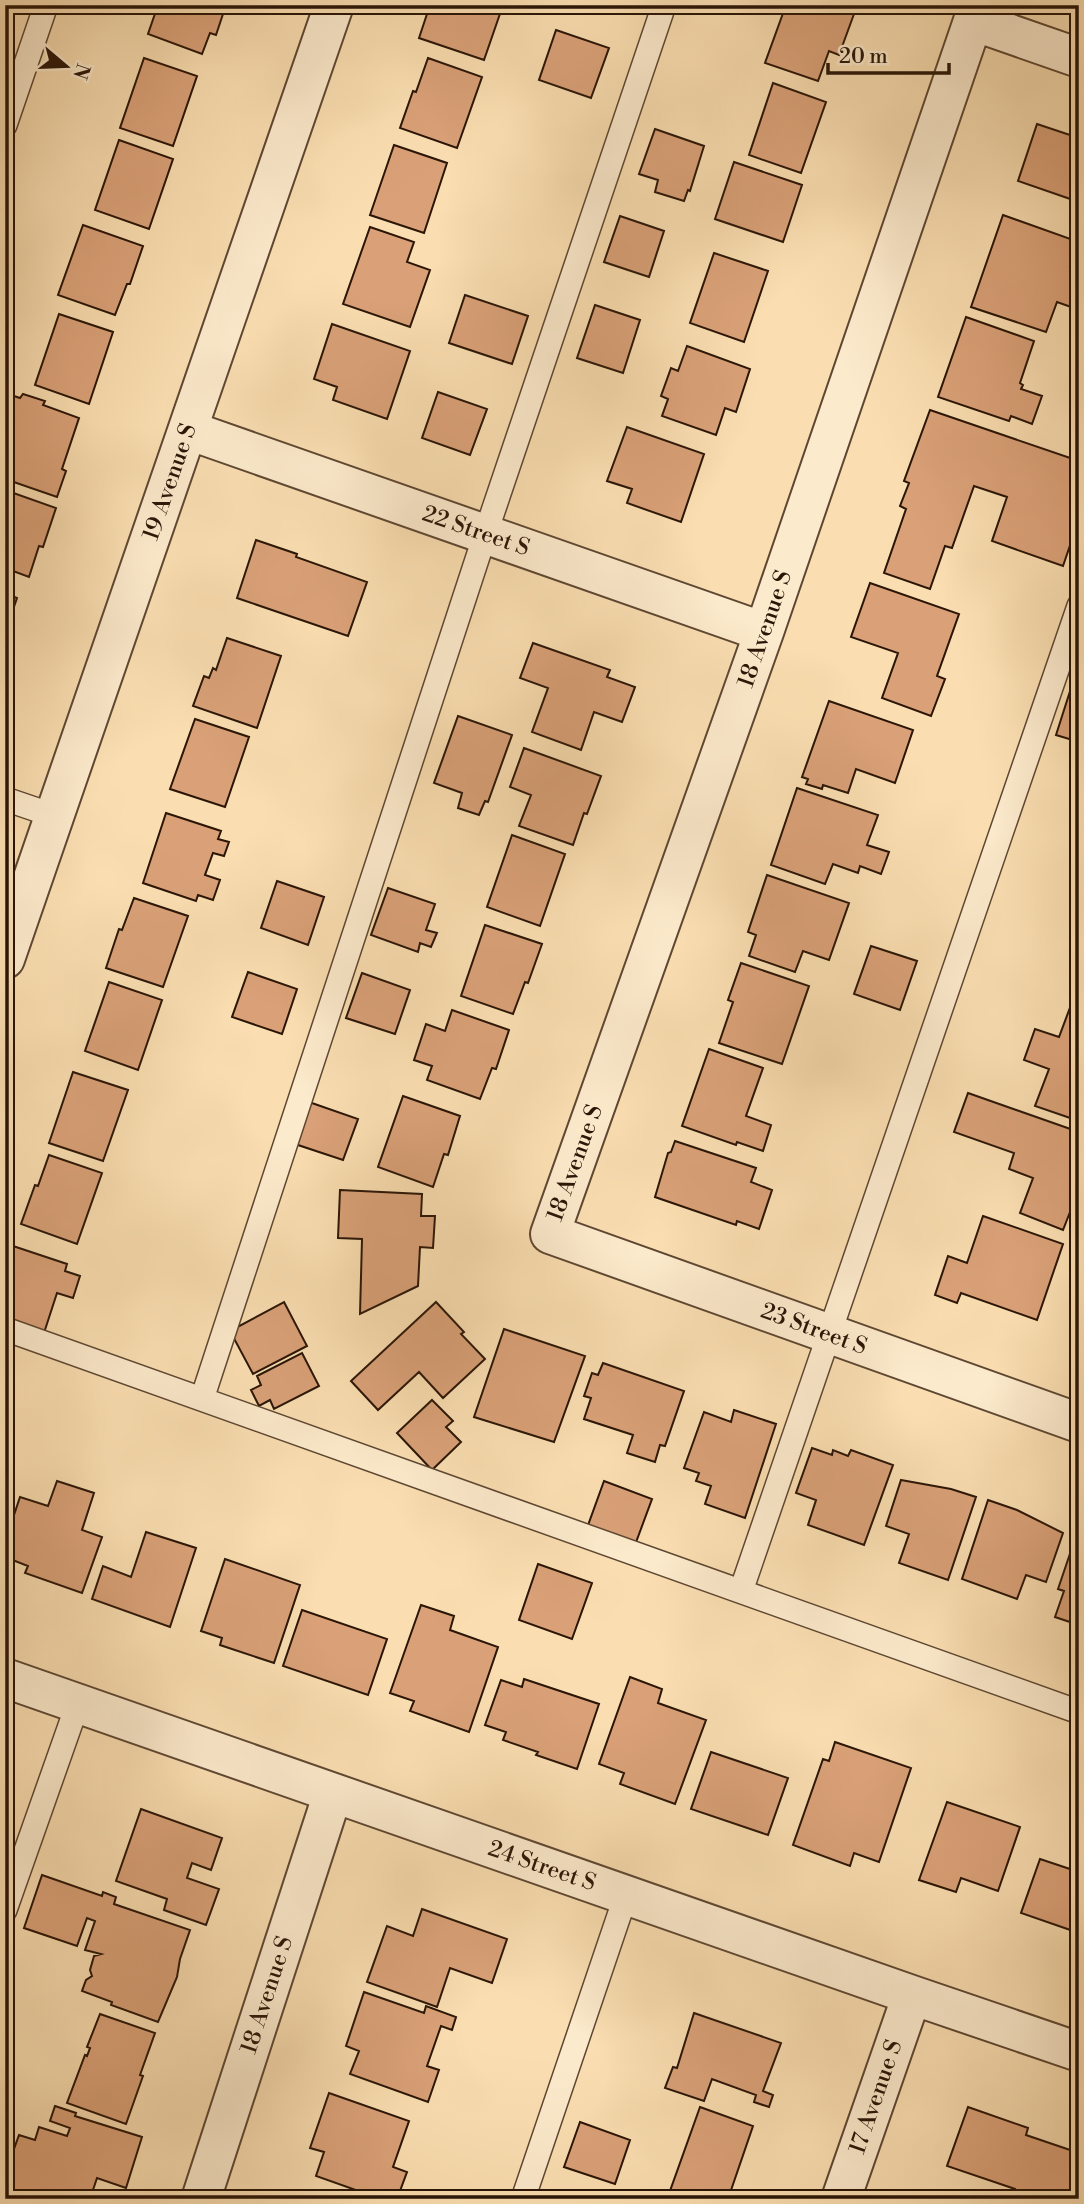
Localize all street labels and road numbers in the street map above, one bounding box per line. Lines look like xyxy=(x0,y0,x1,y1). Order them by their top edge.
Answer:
street label: 19 Avenue S xyxy=(137,420,203,544)
street label: 22 Street S xyxy=(419,500,533,562)
street label: 18 Avenue S xyxy=(732,567,798,691)
street label: 18 Avenue S xyxy=(541,1101,609,1225)
street label: 23 Street S xyxy=(757,1297,871,1361)
street label: 24 Street S xyxy=(484,1835,600,1897)
street label: 18 Avenue S xyxy=(235,1933,299,2057)
street label: 17 Avenue S xyxy=(843,2036,909,2158)

